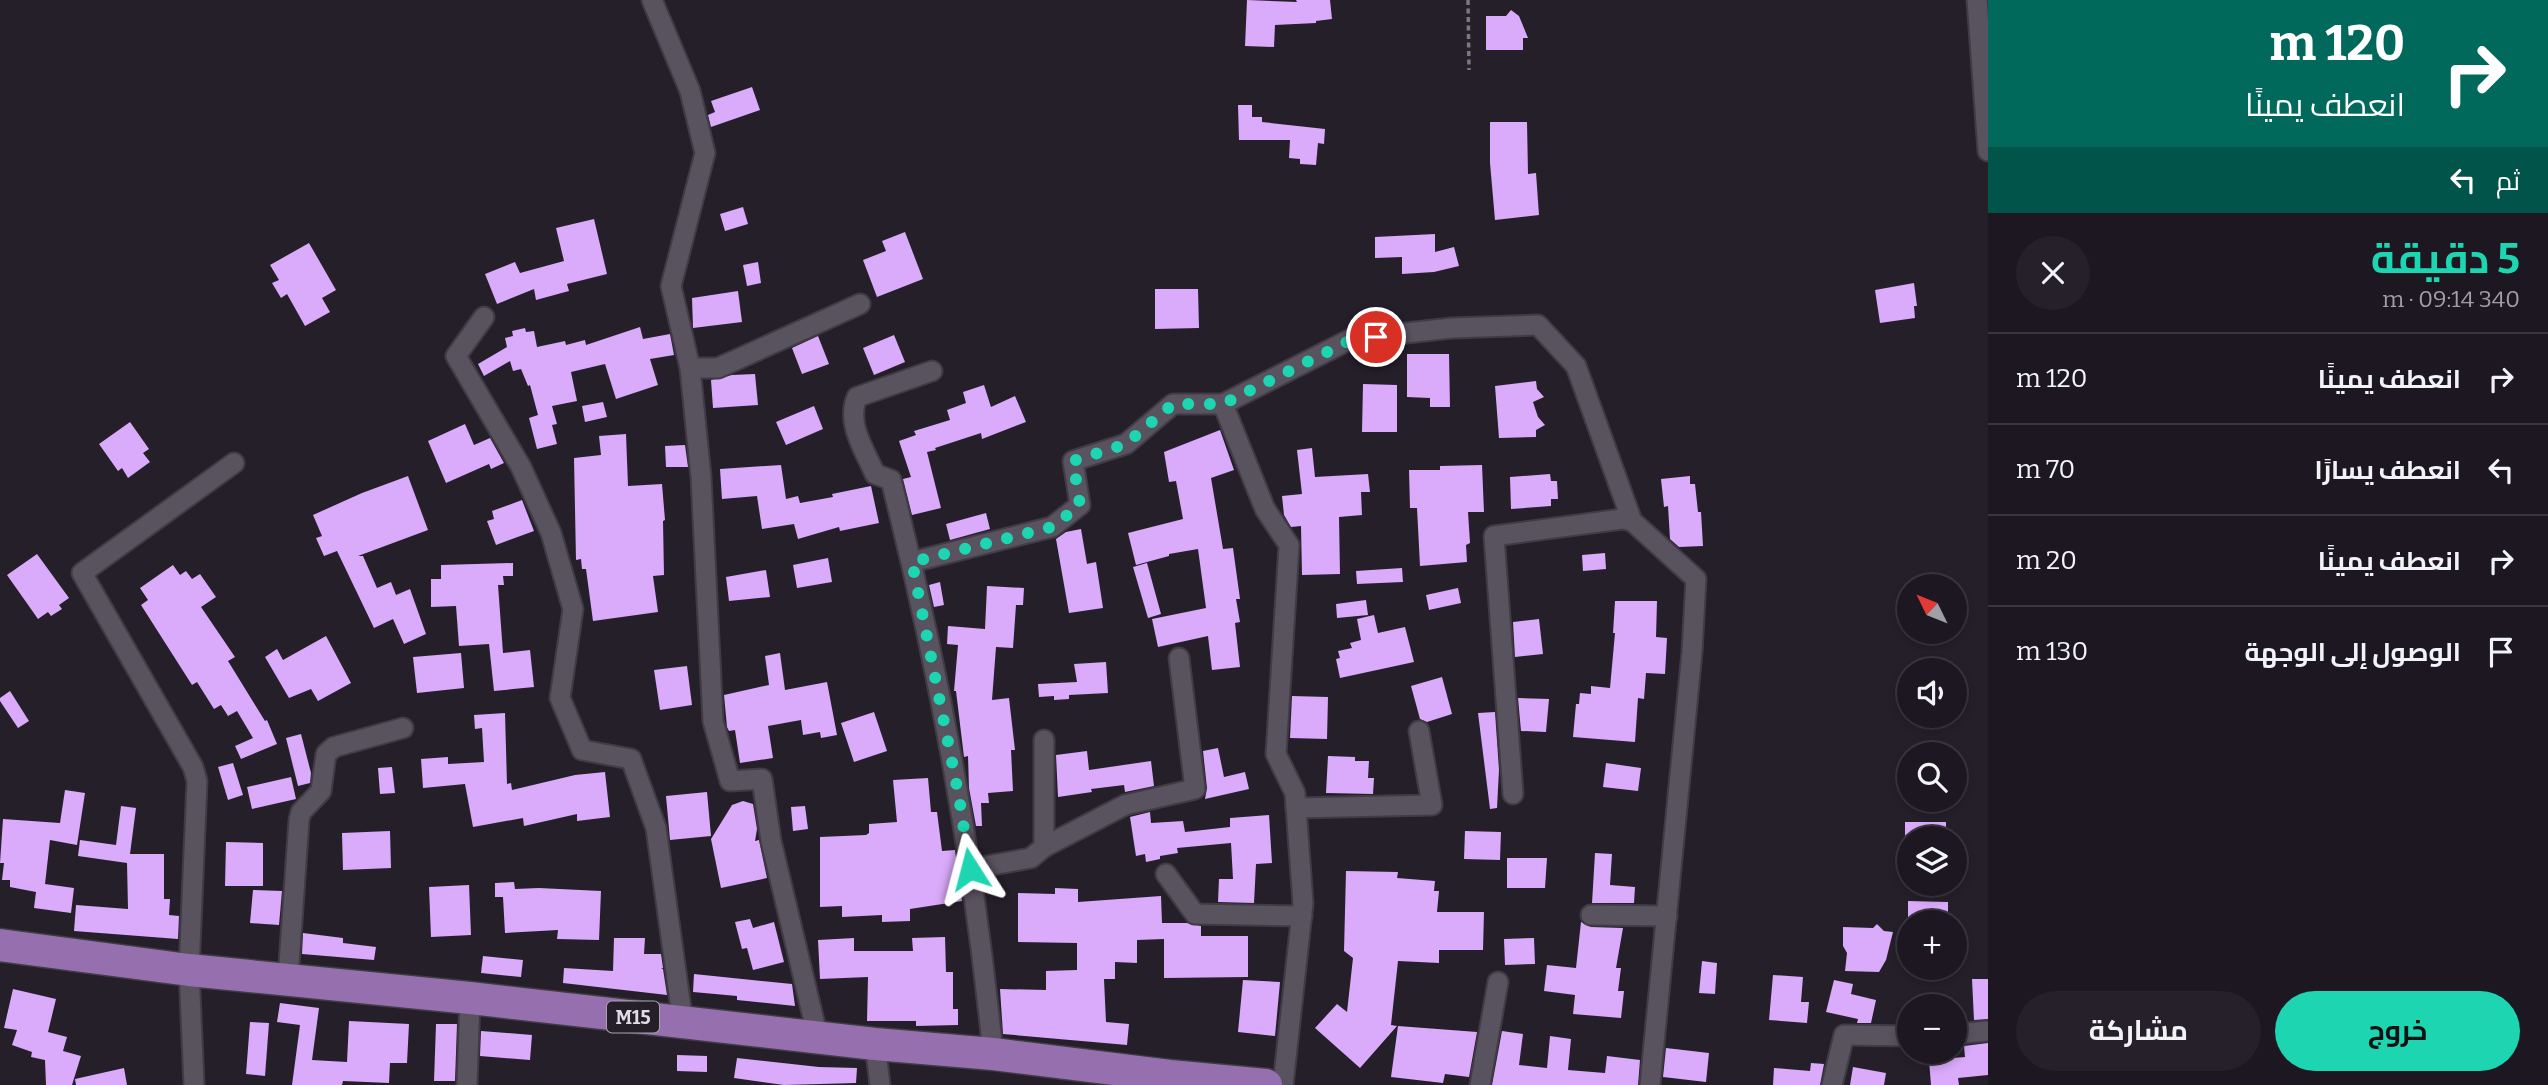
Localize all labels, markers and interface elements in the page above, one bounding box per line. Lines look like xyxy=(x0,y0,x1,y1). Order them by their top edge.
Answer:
text: 120 m xyxy=(2270,14,2405,73)
icon: right xyxy=(2429,28,2520,119)
text: انعطف يمينًا xyxy=(2245,86,2405,124)
icon: left xyxy=(2444,161,2482,199)
text: ثم xyxy=(2496,166,2520,197)
text: 5 دقيقة xyxy=(2371,234,2520,284)
button: close xyxy=(2016,236,2090,310)
text: 340 m · 09:14 xyxy=(2382,285,2520,313)
pin xyxy=(1346,307,1406,367)
icon: arrive xyxy=(1357,318,1395,356)
icon: right xyxy=(2482,360,2520,398)
text: 120 m xyxy=(2016,363,2087,394)
text: انعطف يمينًا xyxy=(2318,364,2461,395)
icon: left xyxy=(2482,451,2520,489)
text: 70 m xyxy=(2016,454,2075,485)
text: انعطف يسارًا xyxy=(2315,455,2461,486)
icon: right xyxy=(2482,542,2520,580)
text: 20 m xyxy=(2016,545,2077,576)
text: انعطف يمينًا xyxy=(2318,546,2461,577)
north arrow xyxy=(1897,574,1967,644)
map controls xyxy=(1897,574,1967,1064)
icon: arrive xyxy=(2482,633,2520,671)
text: 130 m xyxy=(2016,636,2088,667)
text: الوصول إلى الوجهة xyxy=(2244,637,2461,668)
button: sound xyxy=(1897,658,1967,728)
button: search xyxy=(1897,742,1967,812)
button: layers xyxy=(1897,826,1967,896)
position arrow xyxy=(933,832,1007,906)
button: + xyxy=(1897,910,1967,980)
button: مشاركة xyxy=(2016,991,2261,1071)
button: خروج xyxy=(2275,991,2520,1071)
button: − xyxy=(1897,994,1967,1064)
road number: M15 xyxy=(607,1001,659,1032)

